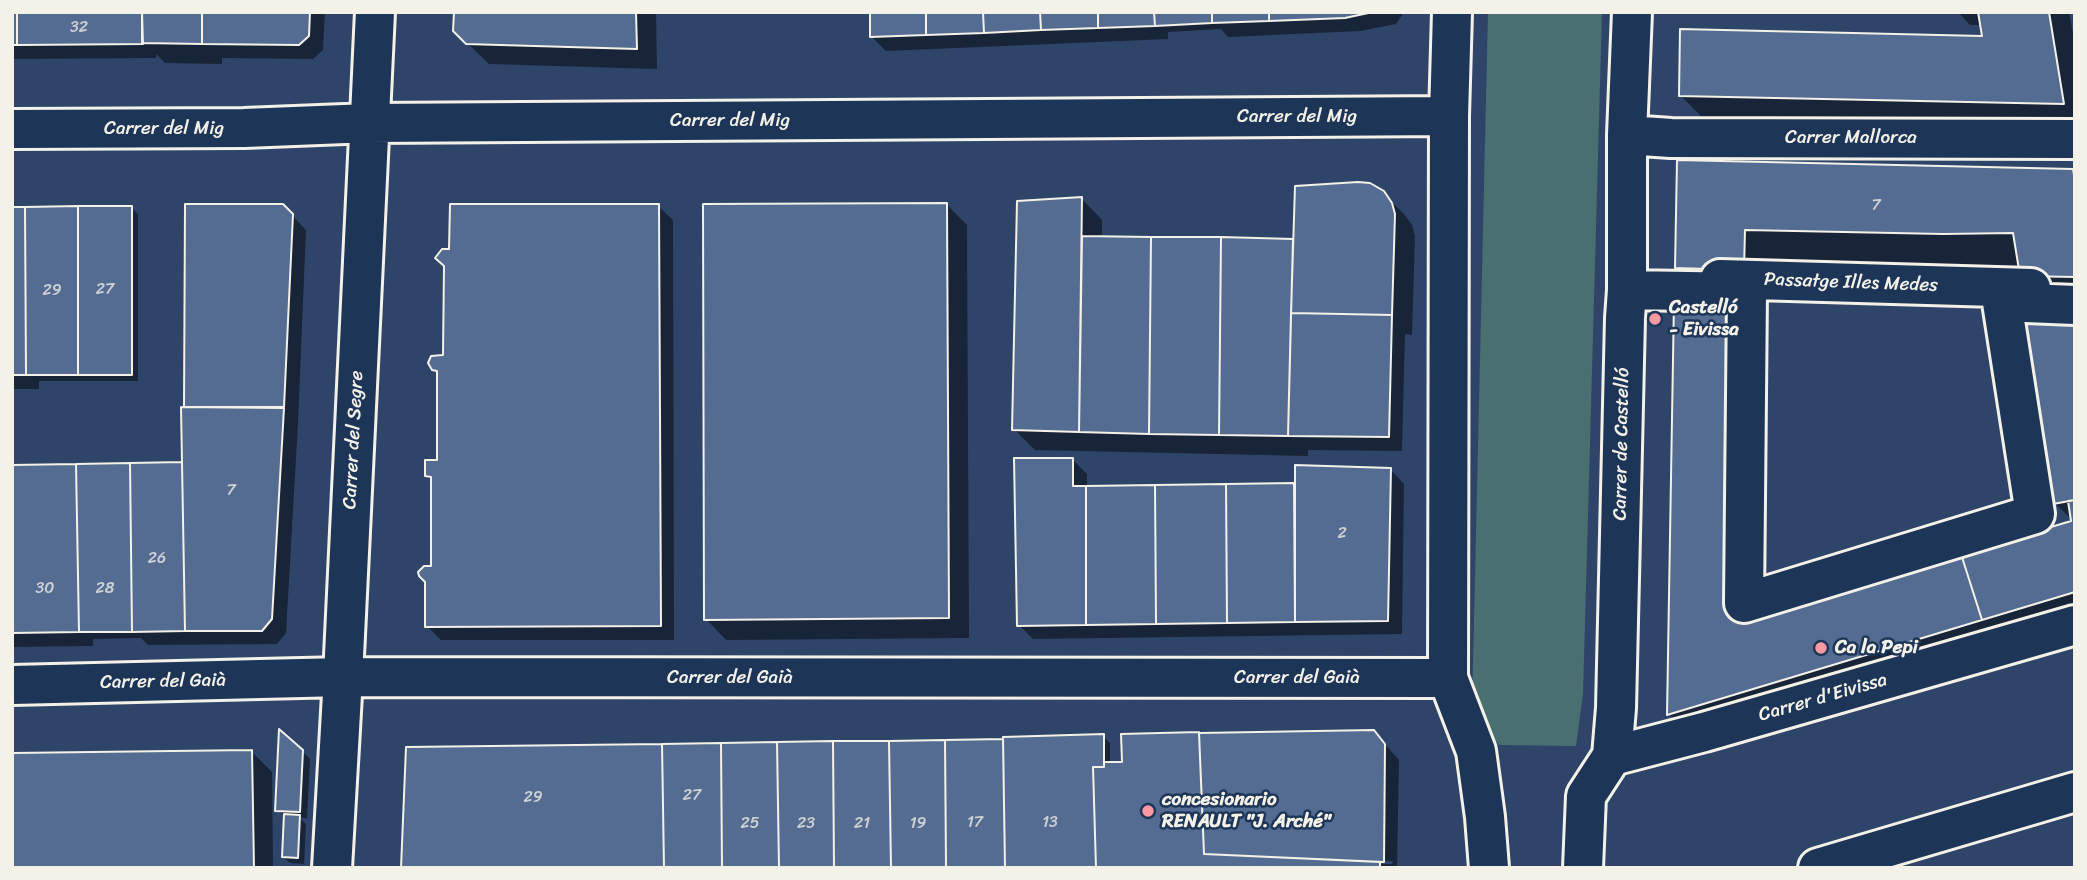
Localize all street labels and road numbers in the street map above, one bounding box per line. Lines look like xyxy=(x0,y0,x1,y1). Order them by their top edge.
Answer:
street label: Carrer del Mig xyxy=(1237,106,1357,128)
street label: Carrer del Mig xyxy=(670,110,790,132)
street label: Carrer del Mig xyxy=(104,118,224,140)
street label: Carrer Mallorca xyxy=(1785,127,1917,149)
street label: Passatge Illes Medes xyxy=(1764,269,1938,297)
street label: Carrer de Castelló xyxy=(1609,367,1635,521)
street label: Carrer del Segre xyxy=(339,370,369,510)
street label: Carrer del Gaià xyxy=(667,667,793,689)
street label: Carrer del Gaià xyxy=(1234,667,1360,689)
street label: Carrer d'Eivissa xyxy=(1756,669,1890,727)
street label: Carrer del Gaià xyxy=(100,670,226,694)

